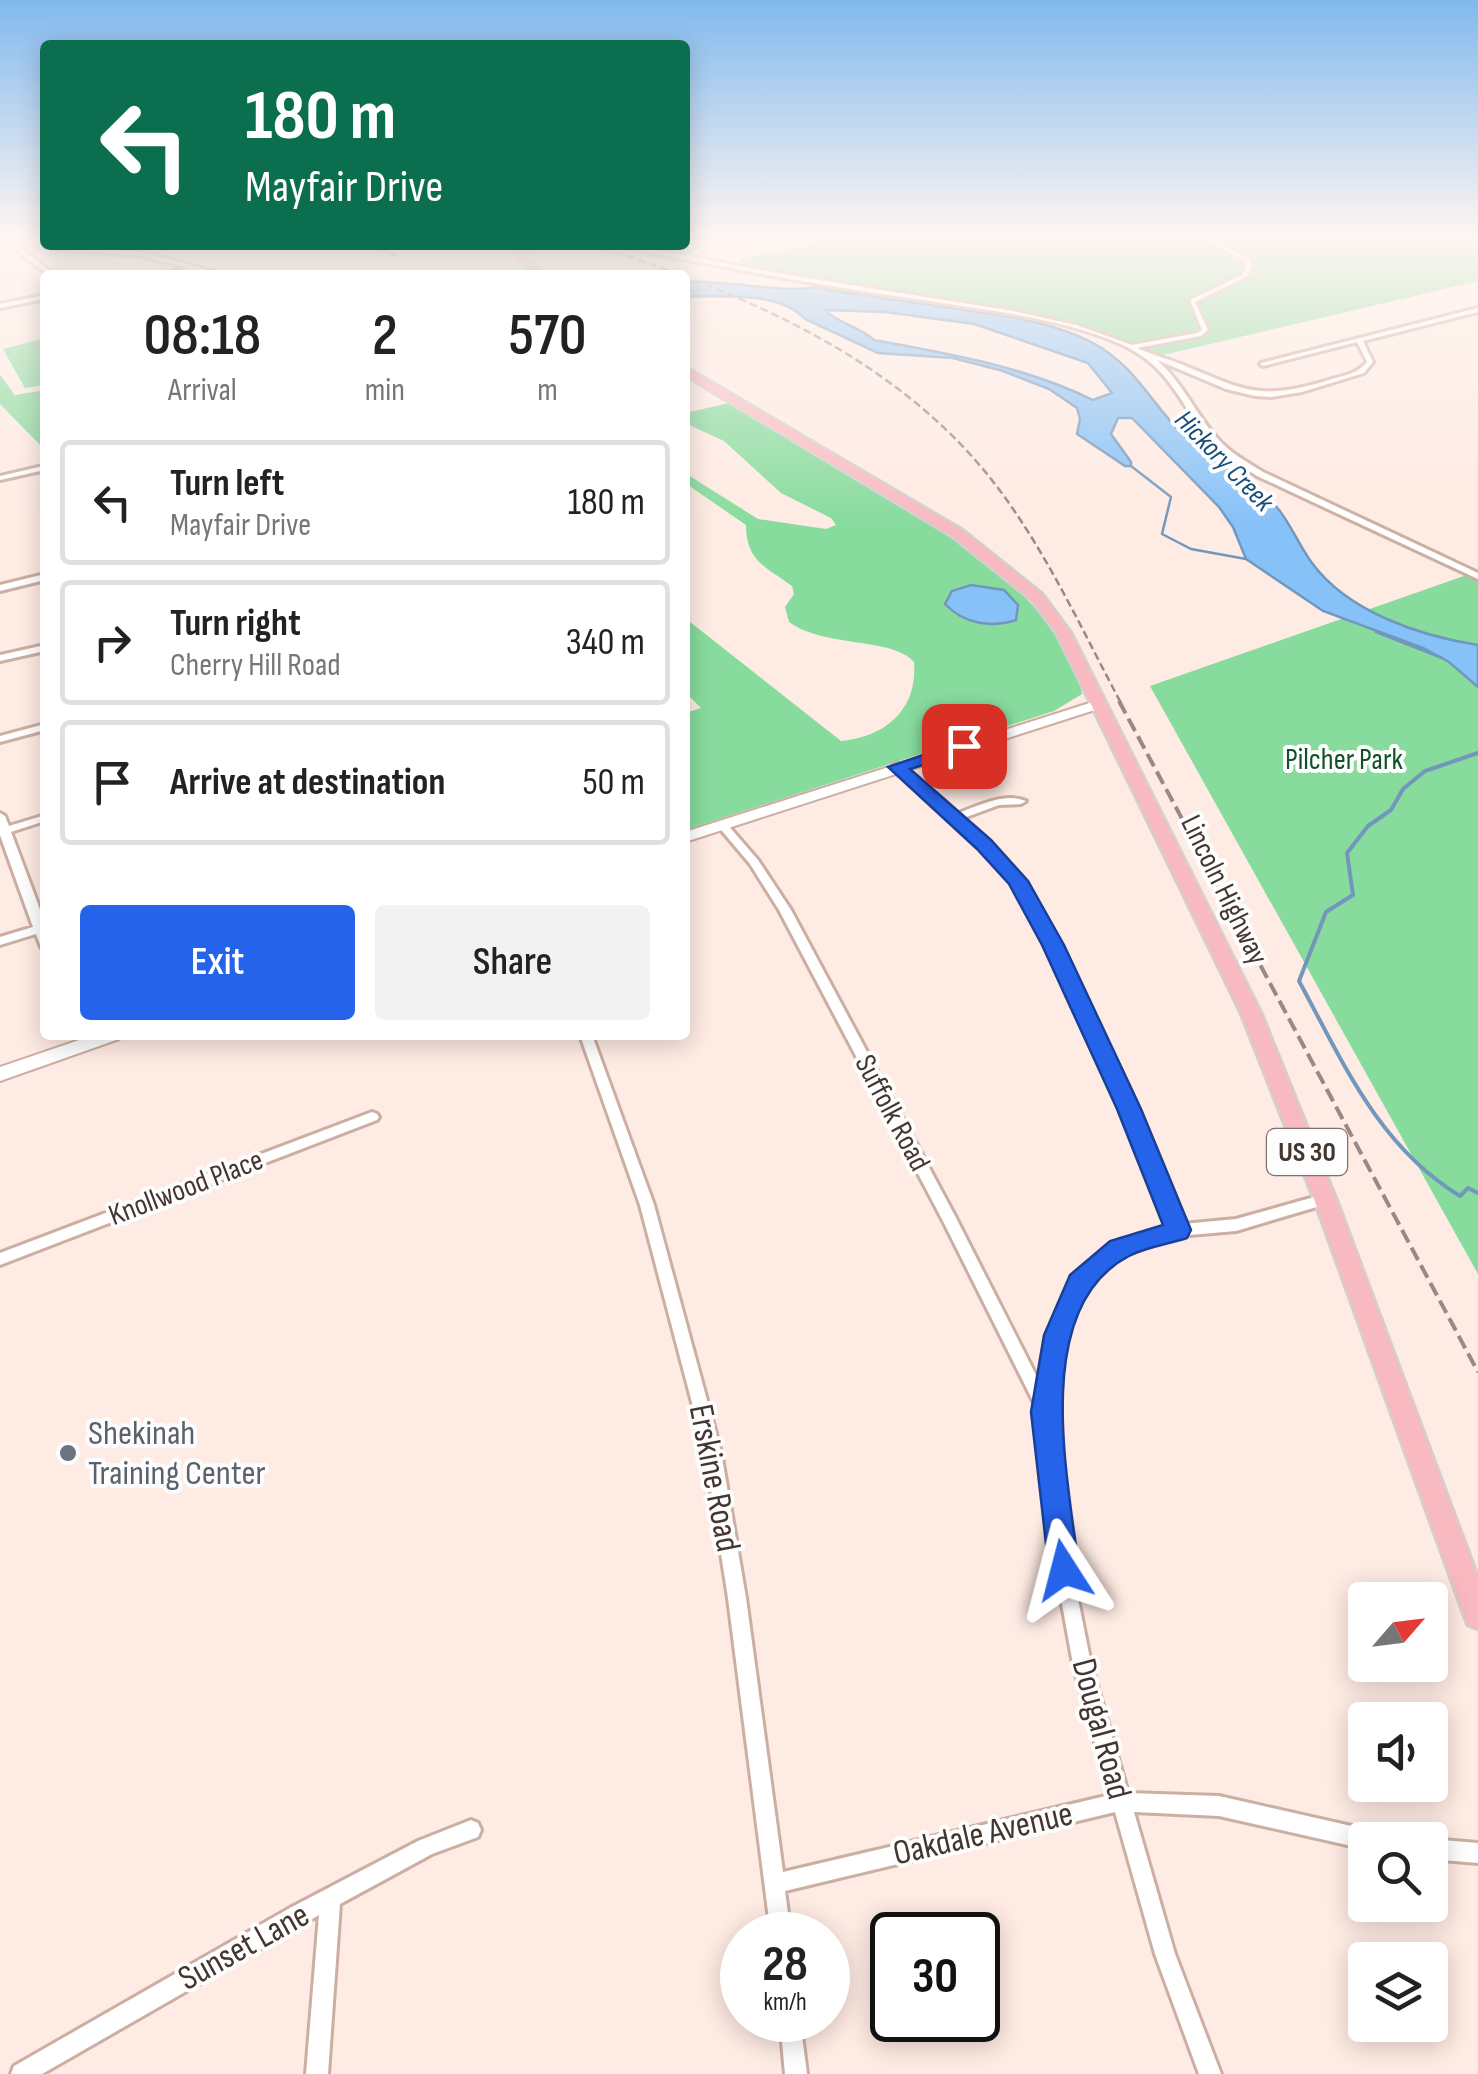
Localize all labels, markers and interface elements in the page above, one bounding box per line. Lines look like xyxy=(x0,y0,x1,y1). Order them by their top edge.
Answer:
text: 180 m xyxy=(245,75,396,159)
icon: left xyxy=(80,80,210,210)
text: Mayfair Drive xyxy=(245,160,443,215)
text: 08:18 xyxy=(144,300,261,372)
text: 2 xyxy=(372,300,398,372)
text: 570 xyxy=(508,300,586,372)
text: Arrival xyxy=(168,371,237,410)
text: min xyxy=(365,371,405,410)
text: m xyxy=(537,371,558,410)
water label: Hickory Creek xyxy=(1168,404,1281,519)
text: Turn left xyxy=(170,461,284,506)
icon: left xyxy=(85,475,140,530)
text: 180 m xyxy=(568,480,645,525)
text: Mayfair Drive xyxy=(170,506,311,545)
text: Turn right xyxy=(170,601,301,646)
icon: right xyxy=(85,615,140,670)
text: 340 m xyxy=(566,620,645,665)
text: Cherry Hill Road xyxy=(170,646,341,685)
pin xyxy=(922,704,1007,789)
icon: arrive xyxy=(937,719,992,774)
park label: Pilcher Park xyxy=(1285,742,1404,778)
icon: arrive xyxy=(85,755,140,810)
text: Arrive at destination xyxy=(170,760,445,805)
text: 50 m xyxy=(582,760,645,805)
street label: Lincoln Highway xyxy=(1172,809,1276,971)
button: Exit xyxy=(80,905,355,1020)
button: Share xyxy=(375,905,650,1020)
street label: Suffolk Road xyxy=(846,1049,938,1177)
road number: US 30 xyxy=(1267,1129,1347,1175)
street label: Knollwood Place xyxy=(104,1142,268,1234)
street label: Erskine Road xyxy=(679,1401,749,1555)
place label: Shekinah Training Center xyxy=(88,1412,266,1495)
marker: Shekinah Training Center xyxy=(57,1442,79,1464)
position arrow xyxy=(1012,1518,1116,1622)
north arrow xyxy=(1348,1582,1448,1682)
map controls xyxy=(1348,1582,1448,2042)
street label: Dougal Road xyxy=(1062,1654,1140,1804)
button: sound xyxy=(1348,1702,1448,1802)
street label: Oakdale Avenue xyxy=(889,1792,1077,1876)
button: search xyxy=(1348,1822,1448,1922)
street label: Sunset Lane xyxy=(171,1894,317,2000)
speed limit sign: 30 xyxy=(870,1912,1000,2042)
text: 28 xyxy=(762,1935,808,1995)
button: layers xyxy=(1348,1942,1448,2042)
text: km/h xyxy=(763,1987,807,2018)

